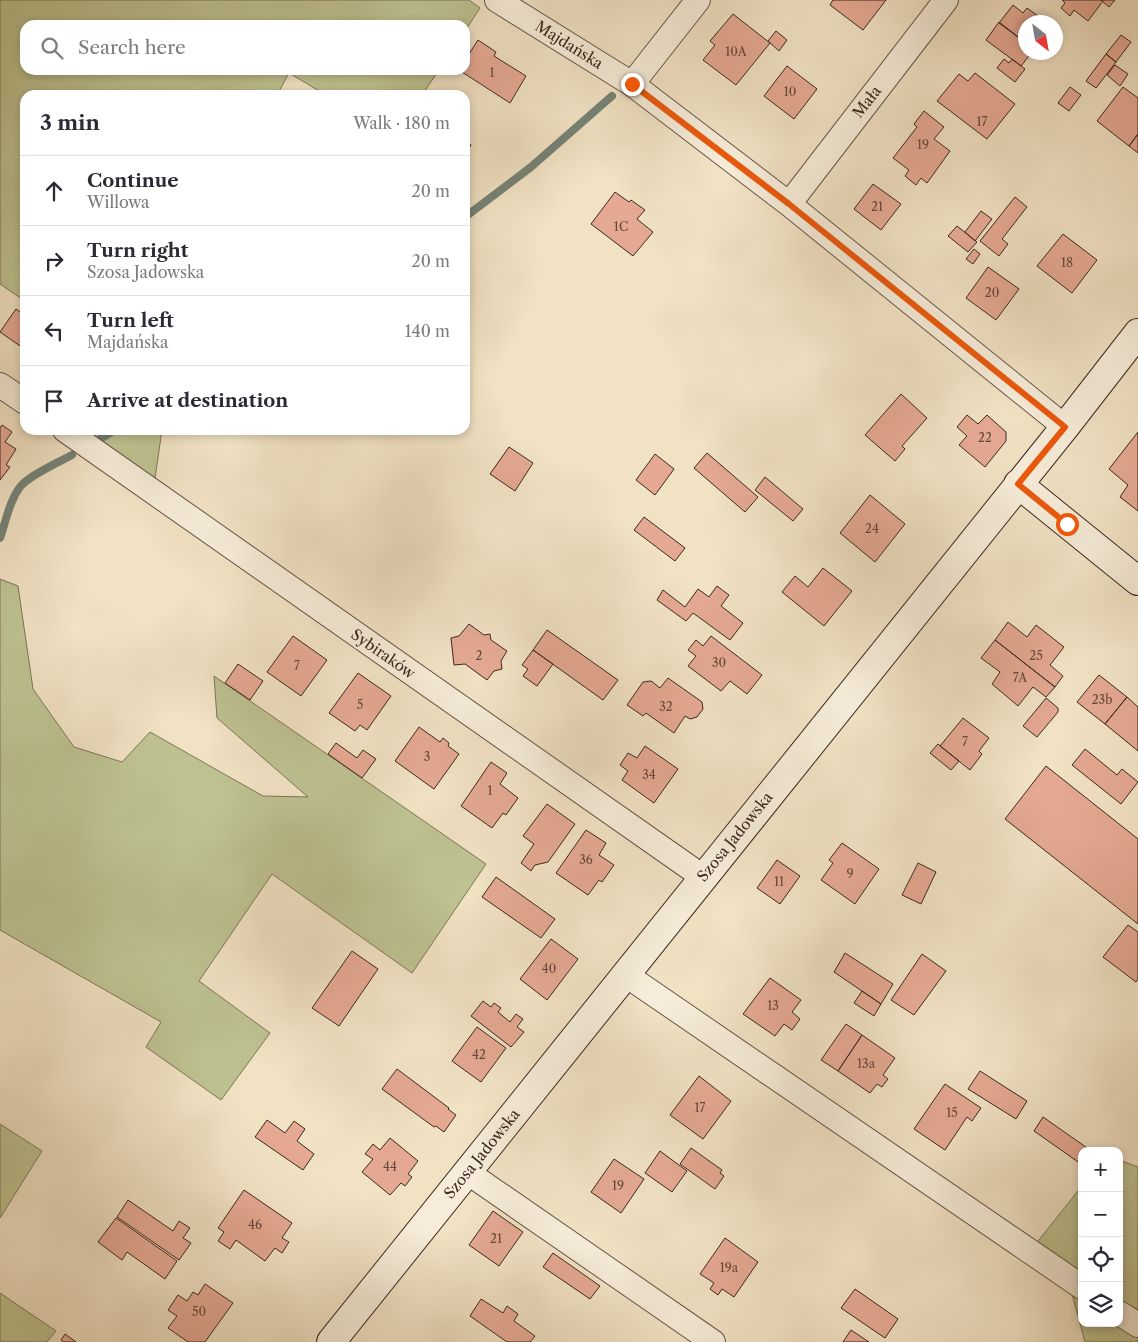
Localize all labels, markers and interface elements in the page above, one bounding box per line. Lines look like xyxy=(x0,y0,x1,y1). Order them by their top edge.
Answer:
north arrow xyxy=(1018,15,1063,60)
street label: Majdańska xyxy=(532,16,607,73)
search box xyxy=(20,20,470,75)
icon: search xyxy=(38,34,66,62)
text: Search here xyxy=(78,36,186,59)
house number: 10A xyxy=(725,44,748,59)
house number: 1 xyxy=(489,65,495,80)
route end xyxy=(621,73,644,96)
street label: Mała xyxy=(848,82,885,121)
house number: 10 xyxy=(784,84,796,99)
text: 3 min xyxy=(40,110,100,135)
text: Walk · 180 m xyxy=(353,113,450,133)
house number: 17 xyxy=(977,114,988,129)
house number: 19 xyxy=(917,137,929,152)
text: Continue xyxy=(87,169,179,192)
icon: ahead xyxy=(40,177,68,205)
text: 20 m xyxy=(411,181,450,201)
text: Willowa xyxy=(87,192,149,212)
house number: 21 xyxy=(871,199,883,214)
house number: 1C xyxy=(614,219,628,234)
text: Turn right xyxy=(87,239,188,262)
icon: right xyxy=(40,247,68,275)
text: 20 m xyxy=(411,251,450,271)
house number: 18 xyxy=(1061,255,1073,270)
text: Szosa Jadowska xyxy=(87,262,204,282)
house number: 20 xyxy=(985,285,999,300)
text: Turn left xyxy=(87,309,174,332)
icon: left xyxy=(40,317,68,345)
text: 140 m xyxy=(405,321,450,341)
text: Majdańska xyxy=(87,332,168,352)
icon: arrive xyxy=(40,387,68,415)
text: Arrive at destination xyxy=(87,389,288,412)
house number: 22 xyxy=(978,430,992,445)
route start xyxy=(1056,513,1079,536)
house number: 24 xyxy=(865,521,879,536)
street label: Sybiraków xyxy=(347,625,420,683)
house number: 2 xyxy=(476,648,483,663)
house number: 25 xyxy=(1029,648,1043,663)
house number: 30 xyxy=(712,655,726,670)
house number: 7 xyxy=(294,658,300,673)
house number: 7A xyxy=(1013,670,1028,685)
house number: 23b xyxy=(1092,692,1112,707)
house number: 5 xyxy=(357,697,363,712)
house number: 32 xyxy=(659,699,673,714)
house number: 7 xyxy=(962,734,968,749)
house number: 3 xyxy=(424,749,430,764)
house number: 34 xyxy=(642,767,656,782)
house number: 1 xyxy=(487,783,493,798)
street label: Szosa Jadowska xyxy=(693,788,777,885)
house number: 36 xyxy=(579,852,593,867)
house number: 9 xyxy=(846,866,854,881)
house number: 11 xyxy=(774,874,784,889)
house number: 40 xyxy=(542,961,556,976)
house number: 13 xyxy=(767,998,779,1013)
house number: 42 xyxy=(472,1047,486,1062)
house number: 13a xyxy=(857,1056,876,1071)
house number: 17 xyxy=(695,1100,706,1115)
street label: Szosa Jadowska xyxy=(440,1105,524,1202)
house number: 15 xyxy=(946,1105,958,1120)
map controls xyxy=(1078,1147,1123,1327)
button: + xyxy=(1078,1147,1123,1192)
house number: 44 xyxy=(383,1159,397,1174)
house number: 19 xyxy=(612,1178,624,1193)
button: − xyxy=(1078,1192,1123,1237)
house number: 46 xyxy=(248,1217,262,1232)
house number: 21 xyxy=(490,1231,502,1246)
button: locate xyxy=(1078,1237,1123,1282)
house number: 19a xyxy=(720,1260,739,1275)
button: layers xyxy=(1078,1282,1123,1327)
house number: 50 xyxy=(192,1304,206,1319)

